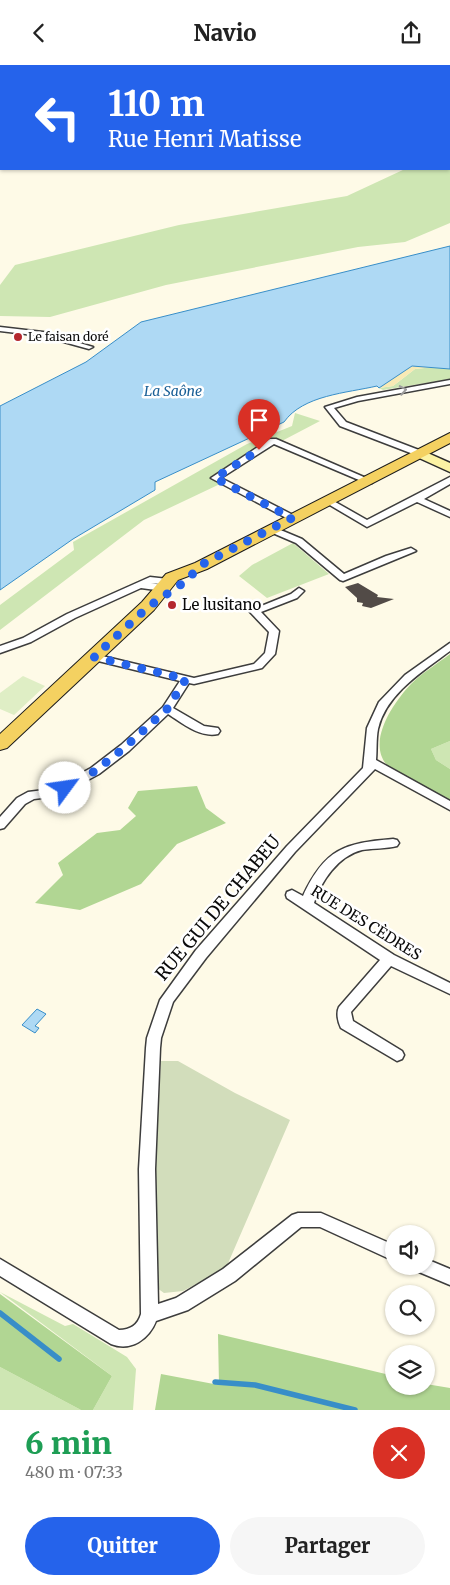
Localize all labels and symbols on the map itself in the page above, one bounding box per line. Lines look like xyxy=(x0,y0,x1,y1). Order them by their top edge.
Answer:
place label: Le faisan doré xyxy=(28,329,109,344)
marker: Le faisan doré xyxy=(12,331,24,343)
water label: La Saône xyxy=(144,382,202,400)
one-way arrow xyxy=(399,385,408,395)
pin xyxy=(238,399,280,450)
place label: Le lusitano xyxy=(182,595,261,614)
marker: Le lusitano xyxy=(166,599,178,611)
position arrow xyxy=(38,761,90,813)
street label: RUE GUI DE CHABEU xyxy=(150,830,286,985)
street label: RUE DES CÈDRES xyxy=(308,880,426,964)

